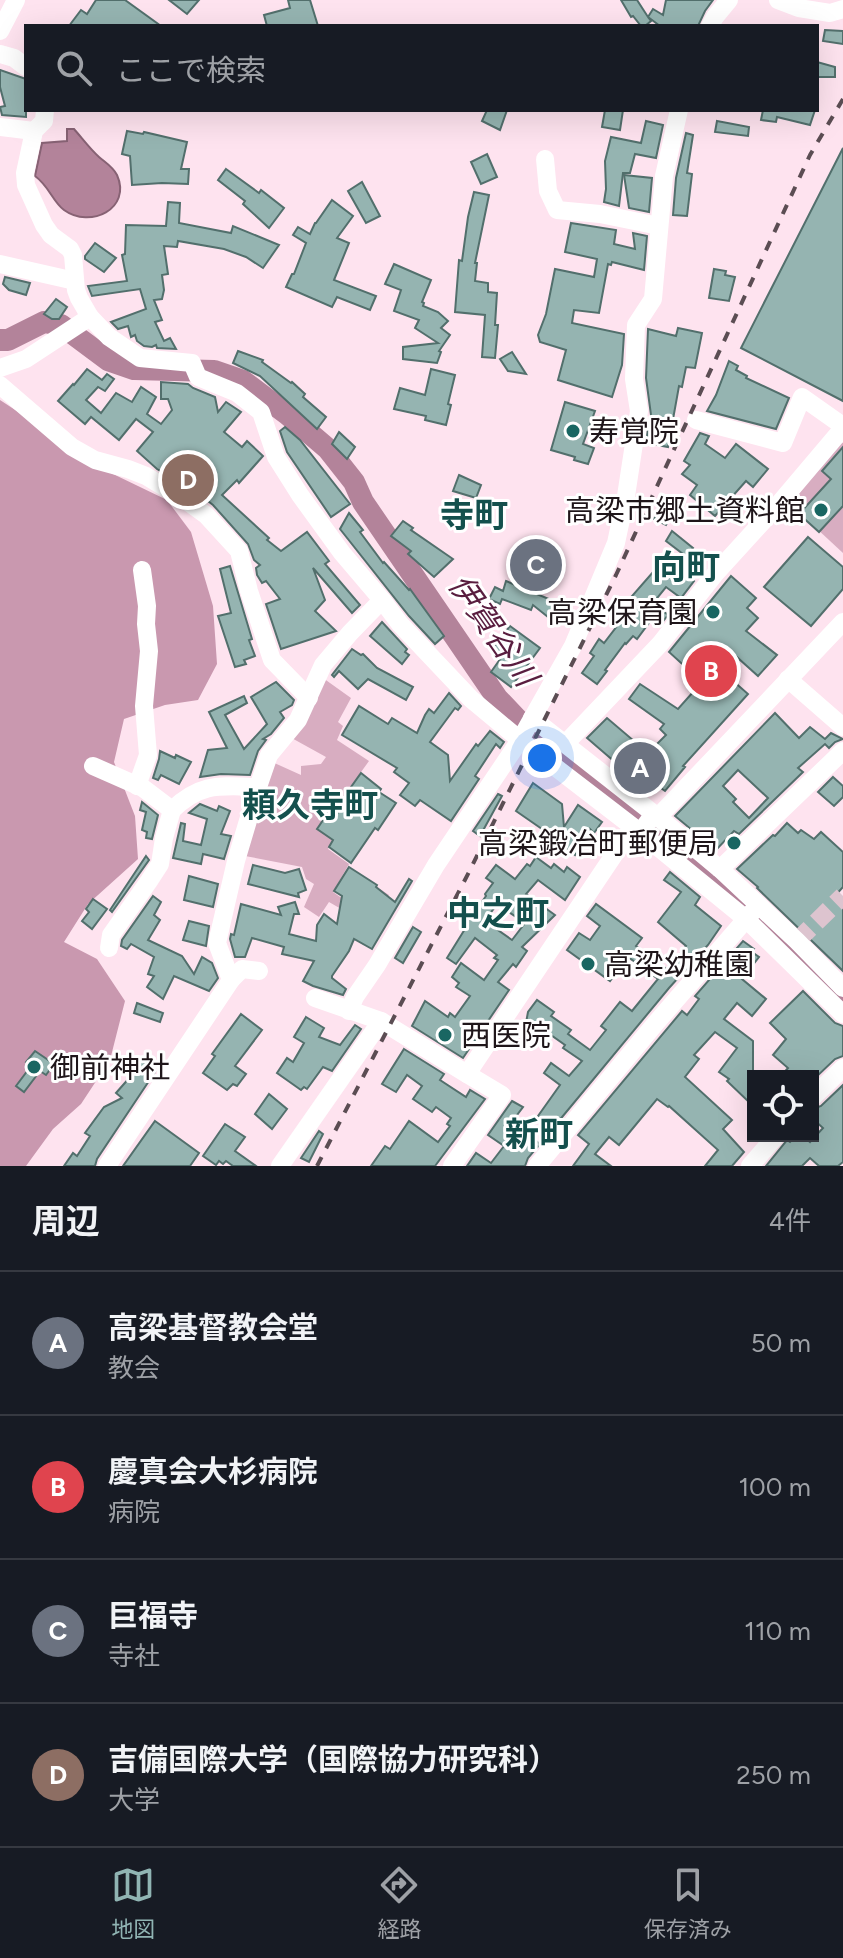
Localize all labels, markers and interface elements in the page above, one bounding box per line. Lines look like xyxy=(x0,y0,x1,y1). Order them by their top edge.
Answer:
search box xyxy=(24,24,819,112)
icon: search xyxy=(52,46,96,90)
text: ここで検索 xyxy=(116,52,266,89)
place label: 寿覚院 xyxy=(589,413,679,450)
marker: 寿覚院 xyxy=(564,422,582,440)
pin: D xyxy=(162,450,214,510)
place label: 高梁市郷土資料館 xyxy=(565,492,805,529)
district label: 寺町 xyxy=(440,495,508,536)
marker: 高梁市郷土資料館 xyxy=(812,501,830,519)
pin: C xyxy=(510,535,562,595)
district label: 向町 xyxy=(652,547,720,588)
water label: 伊賀谷川 xyxy=(441,567,547,696)
place label: 高梁保育園 xyxy=(547,594,697,631)
marker: 高梁保育園 xyxy=(704,603,722,621)
pin: B xyxy=(685,641,737,701)
your location xyxy=(522,738,562,778)
pin: A xyxy=(614,738,666,798)
district label: 頼久寺町 xyxy=(242,785,378,826)
place label: 高梁鍛冶町郵便局 xyxy=(478,825,718,862)
marker: 高梁鍛冶町郵便局 xyxy=(725,834,743,852)
district label: 中之町 xyxy=(447,893,549,934)
place label: 高梁幼稚園 xyxy=(604,946,754,983)
marker: 高梁幼稚園 xyxy=(579,955,597,973)
place label: 西医院 xyxy=(461,1017,551,1054)
marker: 西医院 xyxy=(436,1026,454,1044)
place label: 御前神社 xyxy=(50,1049,170,1086)
marker: 御前神社 xyxy=(25,1058,43,1076)
map controls xyxy=(747,1070,819,1142)
button: locate xyxy=(747,1070,819,1142)
district label: 新町 xyxy=(505,1114,573,1155)
text: 周辺 xyxy=(32,1201,100,1242)
text: 4件 xyxy=(769,1205,811,1237)
text: 高梁基督教会堂 xyxy=(108,1309,318,1346)
text: A xyxy=(49,1327,67,1359)
text: 50 m xyxy=(751,1327,811,1359)
text: 教会 xyxy=(108,1352,160,1384)
text: 慶真会大杉病院 xyxy=(108,1453,318,1490)
text: B xyxy=(50,1471,66,1503)
text: 100 m xyxy=(738,1471,811,1503)
text: 病院 xyxy=(108,1496,160,1528)
text: 巨福寺 xyxy=(108,1597,198,1634)
text: C xyxy=(49,1615,67,1647)
text: 110 m xyxy=(744,1615,811,1647)
text: 寺社 xyxy=(108,1640,160,1672)
text: 吉備国際大学（国際協力研究科） xyxy=(108,1741,558,1778)
text: D xyxy=(49,1759,67,1791)
text: 250 m xyxy=(736,1759,811,1791)
text: 大学 xyxy=(108,1784,160,1816)
tab: 地図 xyxy=(111,1863,155,1943)
tab: 経路 xyxy=(377,1863,422,1943)
tab: 保存済み xyxy=(644,1863,732,1943)

